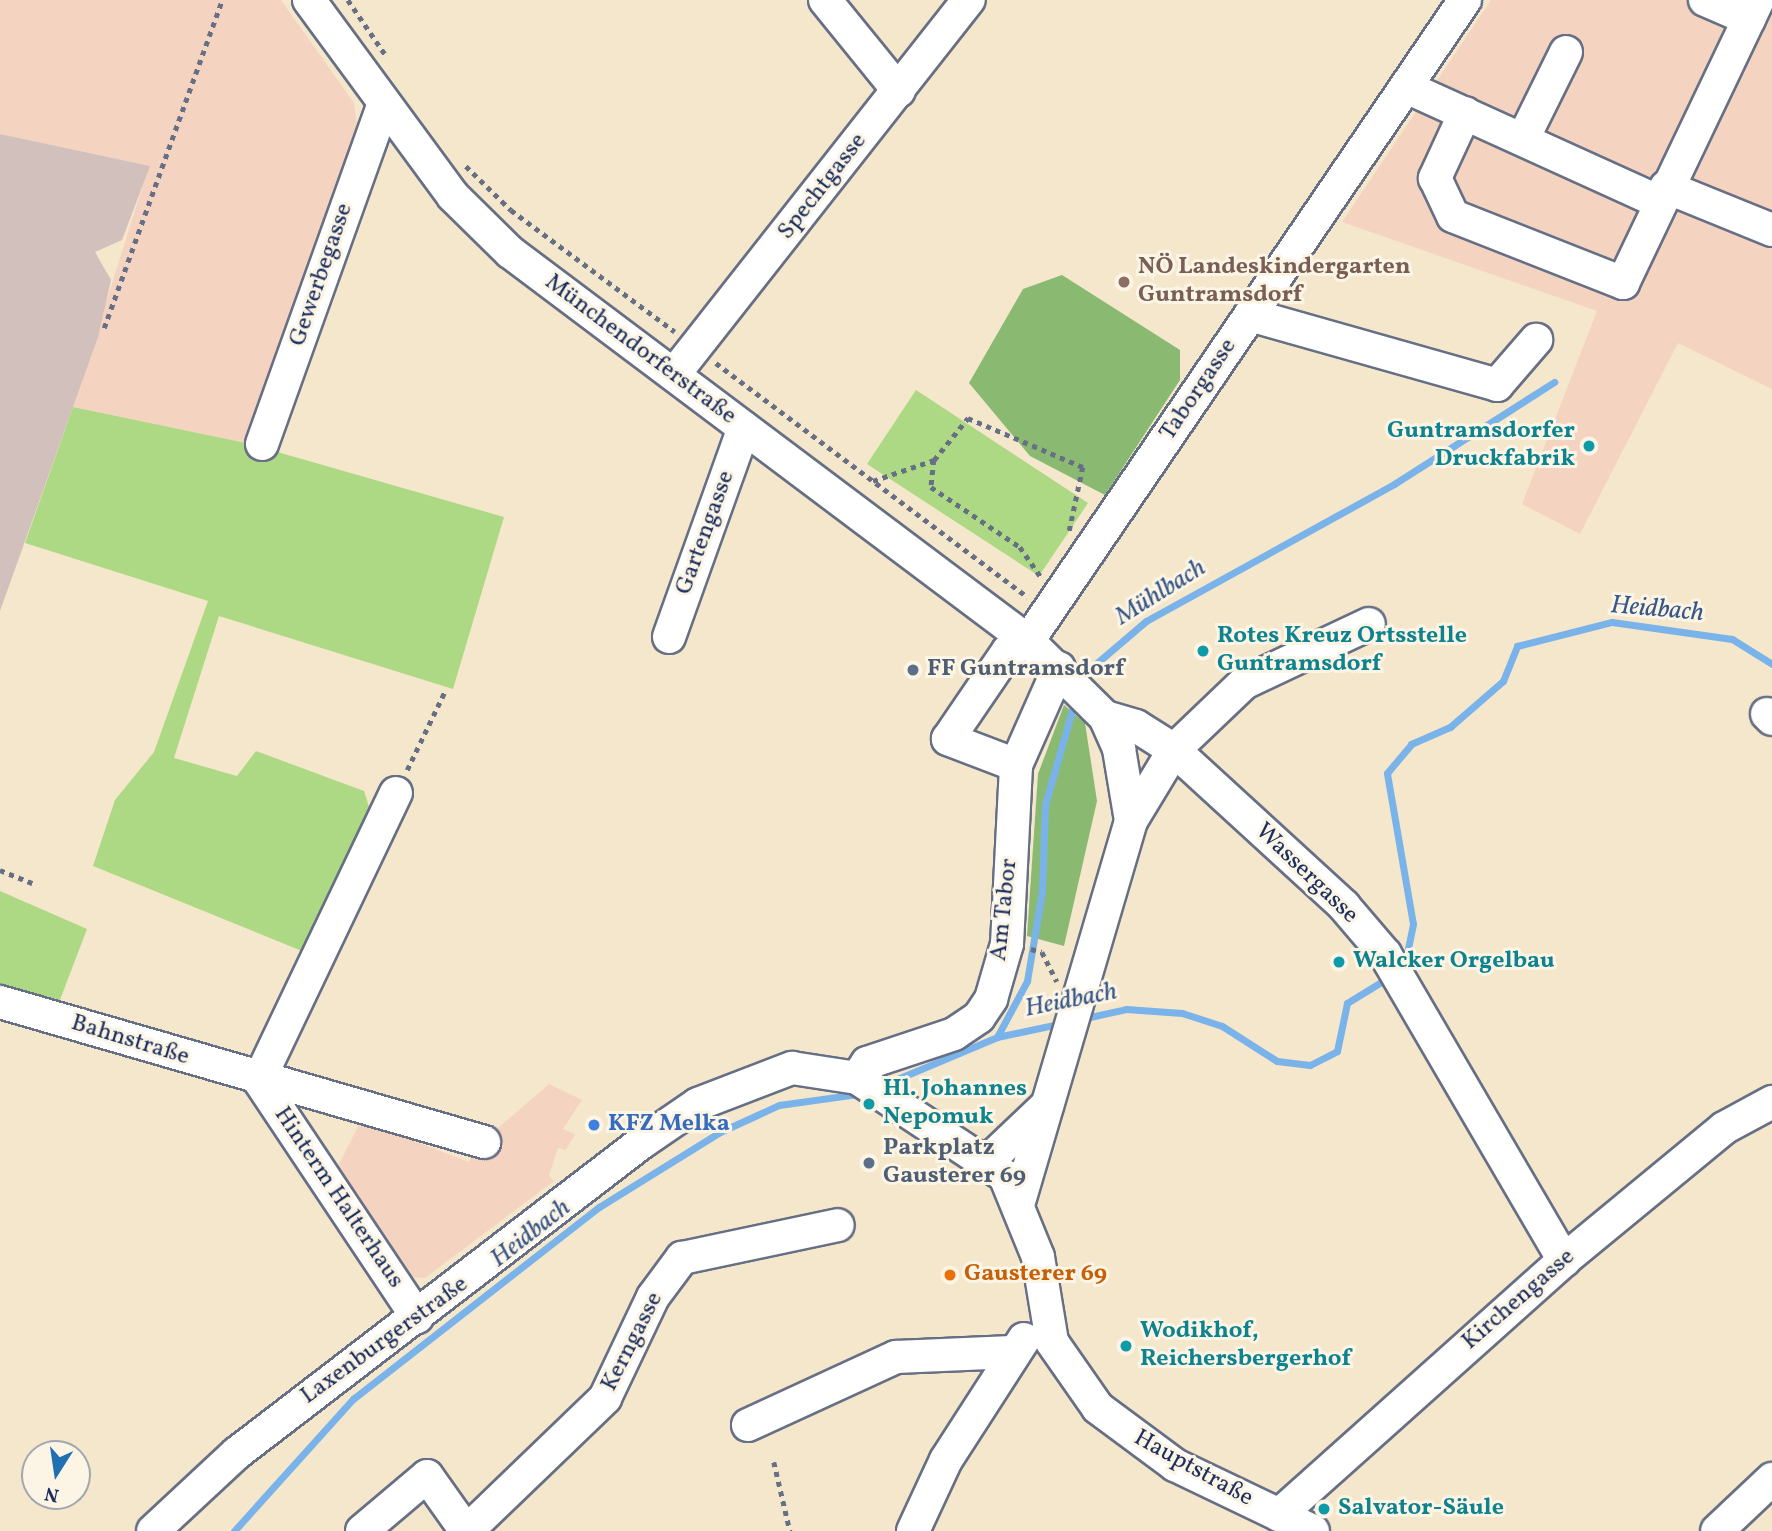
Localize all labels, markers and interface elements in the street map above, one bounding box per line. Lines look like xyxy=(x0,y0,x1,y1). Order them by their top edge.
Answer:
street label: Spechtgasse xyxy=(772,128,874,246)
street label: Gewerbegasse xyxy=(284,200,360,350)
place label: NÖ Landeskindergarten Guntramsdorf xyxy=(1138,254,1411,310)
street label: Münchendorferstraße xyxy=(539,269,741,431)
marker: NÖ Landeskindergarten Guntramsdorf xyxy=(1116,274,1132,290)
street label: Taborgasse xyxy=(1154,334,1244,446)
place label: Guntramsdorfer Druckfabrik xyxy=(1387,418,1575,474)
marker: Guntramsdorfer Druckfabrik xyxy=(1581,438,1597,454)
street label: Gartengasse xyxy=(670,467,742,599)
water label: Mühlbach xyxy=(1110,553,1212,633)
water label: Heidbach xyxy=(1609,590,1705,630)
place label: Rotes Kreuz Ortsstelle Guntramsdorf xyxy=(1217,623,1467,679)
marker: Rotes Kreuz Ortsstelle Guntramsdorf xyxy=(1195,643,1211,659)
place label: FF Guntramsdorf xyxy=(927,656,1124,684)
marker: FF Guntramsdorf xyxy=(905,662,921,678)
street label: Wassergasse xyxy=(1248,818,1364,930)
street label: Am Tabor xyxy=(985,857,1025,963)
place label: Walcker Orgelbau xyxy=(1353,948,1555,976)
marker: Walcker Orgelbau xyxy=(1331,954,1347,970)
water label: Heidbach xyxy=(1022,977,1120,1025)
street label: Bahnstraße xyxy=(67,1009,193,1073)
place label: Hl. Johannes Nepomuk xyxy=(883,1076,1027,1132)
marker: Hl. Johannes Nepomuk xyxy=(861,1096,877,1112)
street label: Hinterm Halterhaus xyxy=(267,1102,409,1294)
place label: KFZ Melka xyxy=(608,1111,730,1139)
marker: KFZ Melka xyxy=(586,1117,602,1133)
place label: Parkplatz Gausterer 69 xyxy=(883,1135,1026,1191)
marker: Parkplatz Gausterer 69 xyxy=(861,1155,877,1171)
water label: Heidbach xyxy=(485,1193,577,1275)
street label: Kirchengasse xyxy=(1457,1243,1581,1357)
place label: Gausterer 69 xyxy=(964,1261,1107,1289)
marker: Gausterer 69 xyxy=(942,1267,958,1283)
street label: Laxenburgerstraße xyxy=(296,1271,474,1411)
street label: Kerngasse xyxy=(596,1288,670,1396)
place label: Wodikhof, Reichersbergerhof xyxy=(1140,1318,1351,1374)
marker: Wodikhof, Reichersbergerhof xyxy=(1118,1338,1134,1354)
street label: Hauptstraße xyxy=(1128,1424,1258,1514)
north arrow xyxy=(21,1440,91,1510)
text: N xyxy=(43,1479,62,1508)
place label: Salvator-Säule xyxy=(1338,1495,1504,1523)
marker: Salvator-Säule xyxy=(1316,1501,1332,1517)

